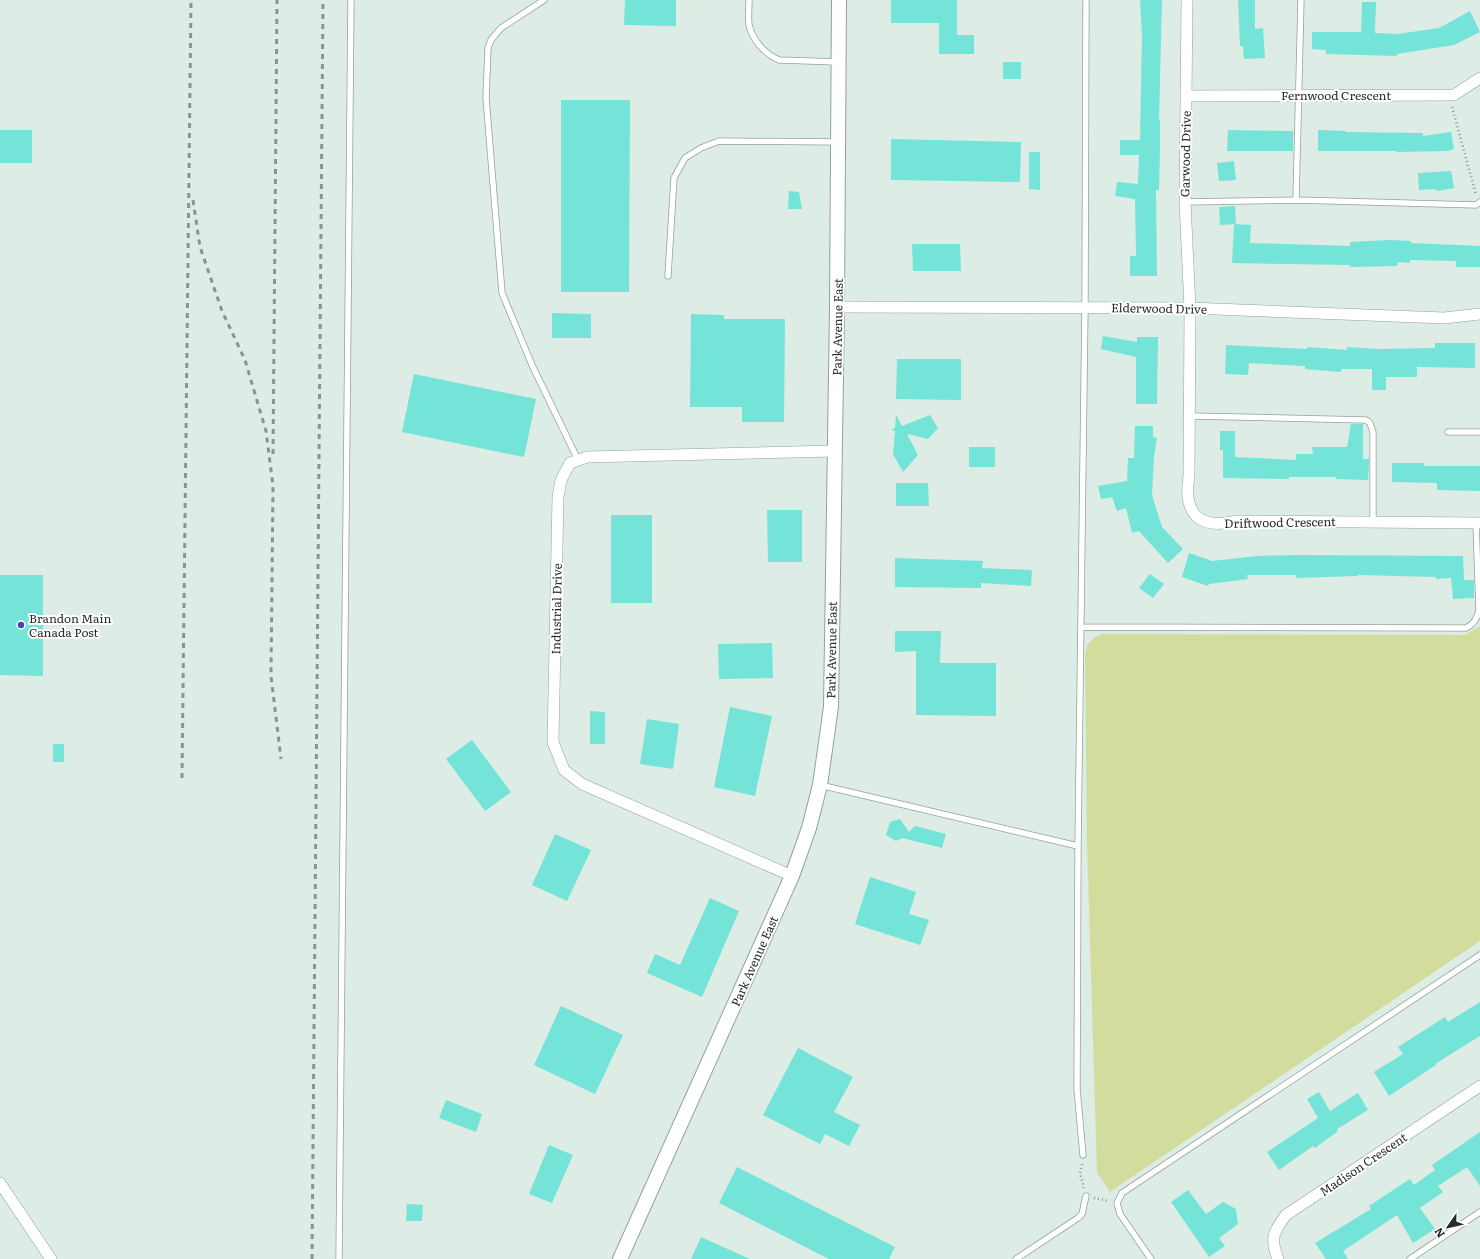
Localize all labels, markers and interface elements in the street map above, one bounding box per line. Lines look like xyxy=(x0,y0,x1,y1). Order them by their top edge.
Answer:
street label: Fernwood Crescent xyxy=(1281,86,1391,104)
street label: Garwood Drive xyxy=(1175,111,1195,197)
street label: Park Avenue East xyxy=(827,278,847,376)
street label: Elderwood Drive xyxy=(1111,298,1207,318)
street label: Driftwood Crescent xyxy=(1224,512,1336,532)
street label: Industrial Drive xyxy=(546,563,566,655)
street label: Park Avenue East xyxy=(821,601,841,699)
place label: Brandon Main Canada Post xyxy=(29,609,112,641)
marker: Brandon Main Canada Post xyxy=(16,620,26,630)
street label: Park Avenue East xyxy=(726,913,782,1009)
street label: Madison Crescent xyxy=(1316,1128,1410,1200)
north arrow xyxy=(1428,1207,1468,1247)
text: N xyxy=(1430,1225,1448,1241)

